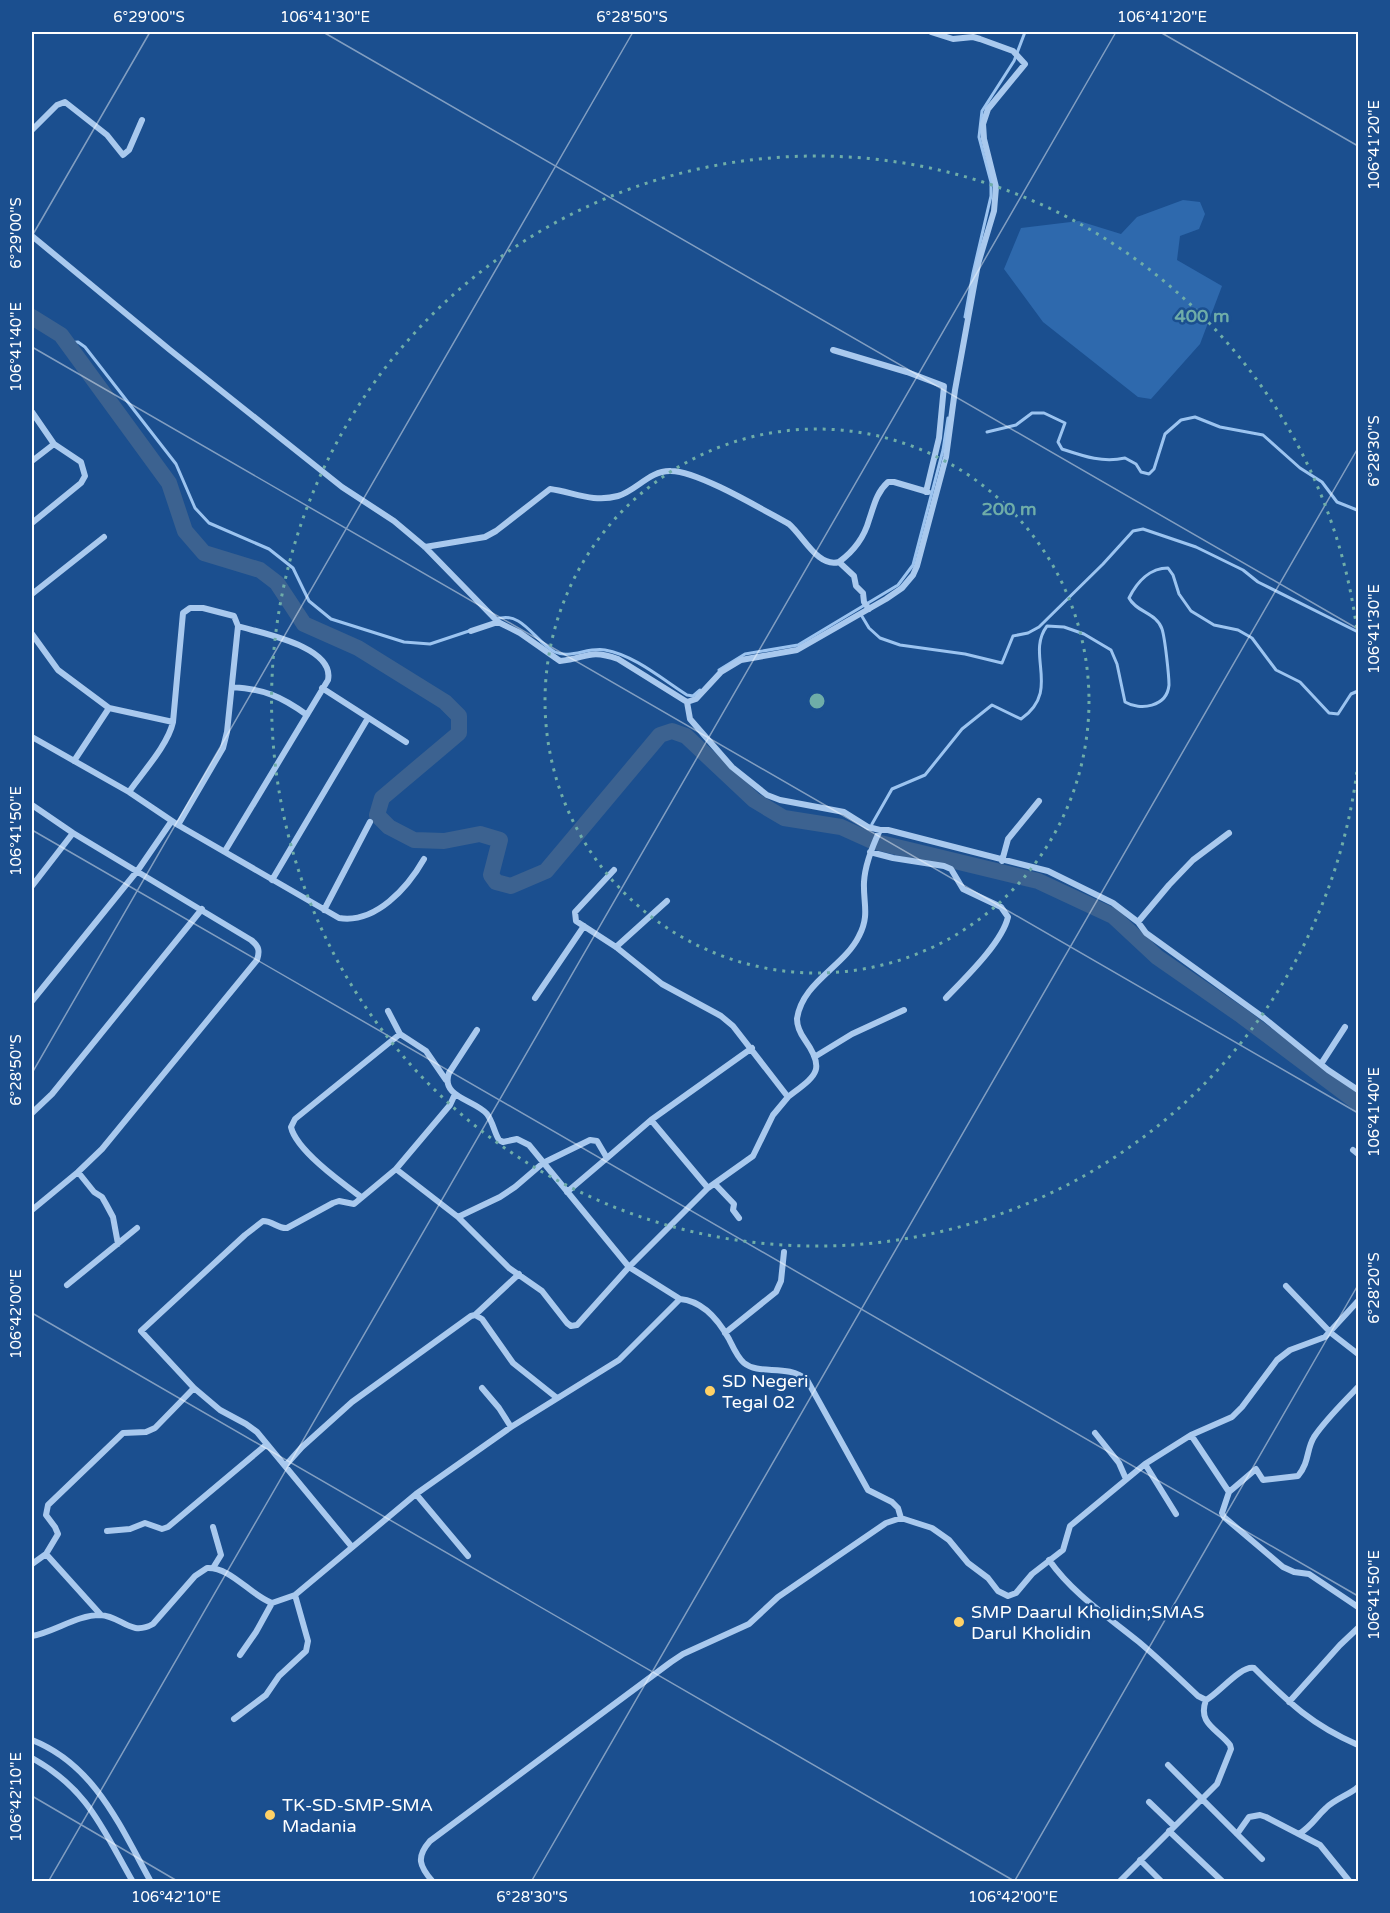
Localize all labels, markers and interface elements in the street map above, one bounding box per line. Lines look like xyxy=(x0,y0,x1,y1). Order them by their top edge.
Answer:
text: 6°29'00"S xyxy=(113,8,185,26)
text: 106°41'30"E xyxy=(280,8,370,26)
text: 6°28'50"S xyxy=(596,8,668,26)
text: 106°41'20"E xyxy=(1117,8,1207,26)
text: 106°41'20"E xyxy=(1365,100,1383,190)
text: 6°29'00"S xyxy=(7,197,25,269)
text: 106°41'40"E xyxy=(7,302,25,392)
text: 400 m xyxy=(1174,305,1230,327)
text: 6°28'30"S xyxy=(1365,415,1383,487)
text: 200 m xyxy=(981,498,1037,520)
text: 106°41'30"E xyxy=(1365,584,1383,674)
centre of rings xyxy=(807,691,827,711)
text: 106°41'50"E xyxy=(7,786,25,876)
text: 6°28'50"S xyxy=(7,1034,25,1106)
text: 106°41'40"E xyxy=(1365,1067,1383,1157)
text: 6°28'20"S xyxy=(1365,1252,1383,1324)
text: 106°42'00"E xyxy=(7,1269,25,1359)
place label: SD Negeri Tegal 02 xyxy=(722,1370,809,1413)
marker: SD Negeri Tegal 02 xyxy=(703,1384,717,1398)
text: 106°41'50"E xyxy=(1365,1550,1383,1640)
place label: SMP Daarul Kholidin;SMAS Darul Kholidin xyxy=(971,1601,1204,1644)
marker: SMP Daarul Kholidin;SMAS Darul Kholidin xyxy=(952,1615,966,1629)
text: 106°42'10"E xyxy=(7,1752,25,1842)
place label: TK-SD-SMP-SMA Madania xyxy=(282,1794,433,1837)
marker: TK-SD-SMP-SMA Madania xyxy=(263,1808,277,1822)
text: 106°42'10"E xyxy=(131,1888,221,1906)
text: 6°28'30"S xyxy=(496,1888,568,1906)
text: 106°42'00"E xyxy=(968,1888,1058,1906)

